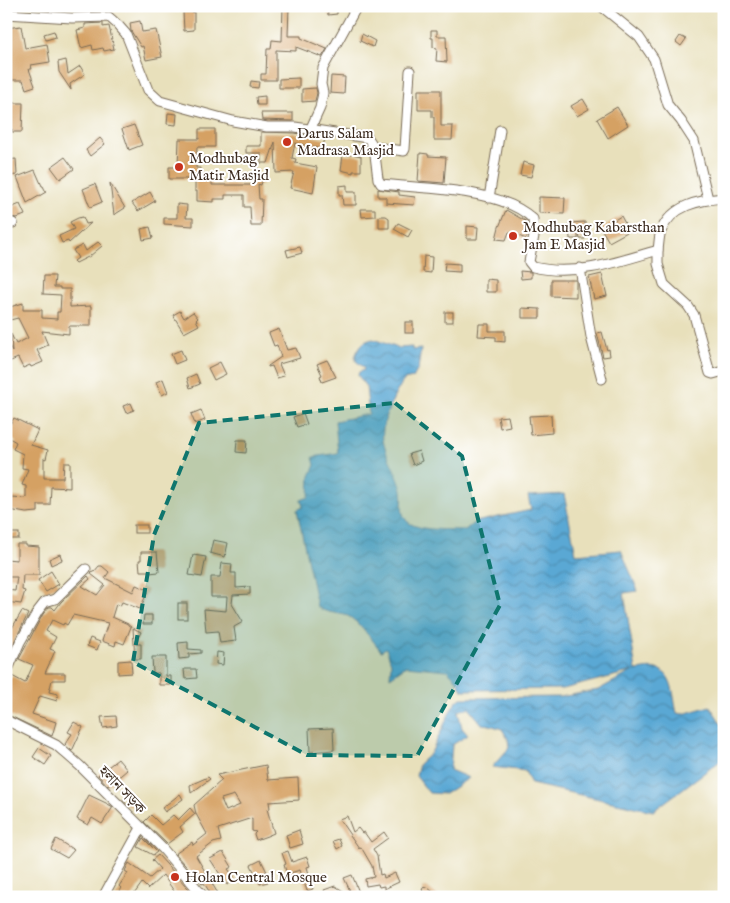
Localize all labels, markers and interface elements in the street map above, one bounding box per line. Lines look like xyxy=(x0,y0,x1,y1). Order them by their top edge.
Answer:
place label: Darus Salam Madrasa Masjid xyxy=(297,124,395,160)
marker: Darus Salam Madrasa Masjid xyxy=(281,136,293,148)
place label: Modhubag Matir Masjid xyxy=(189,149,270,185)
marker: Modhubag Matir Masjid xyxy=(173,161,185,173)
place label: Modhubag Kabarsthan Jam E Masjid xyxy=(521,218,665,254)
marker: Modhubag Kabarsthan Jam E Masjid xyxy=(507,230,519,242)
street label: হলান সড়ক xyxy=(94,761,150,818)
place label: Holan Central Mosque xyxy=(185,868,327,887)
marker: Holan Central Mosque xyxy=(169,871,181,883)

